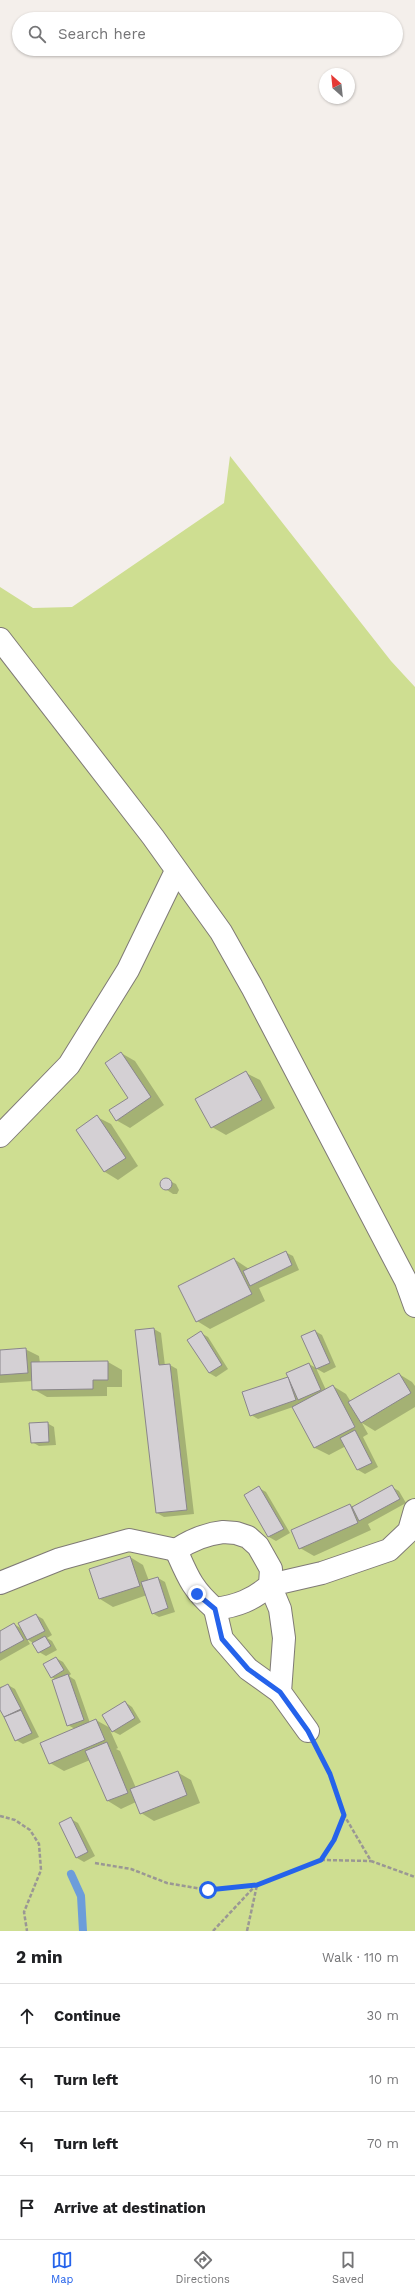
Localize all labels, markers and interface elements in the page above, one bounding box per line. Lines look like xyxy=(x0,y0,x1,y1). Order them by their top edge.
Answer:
search box xyxy=(12,12,403,56)
icon: search xyxy=(26,23,48,45)
text: Search here xyxy=(58,25,146,43)
north arrow xyxy=(319,68,355,104)
route end xyxy=(188,1585,206,1603)
route start xyxy=(199,1881,217,1899)
text: 2 min xyxy=(16,1947,62,1967)
text: Walk · 110 m xyxy=(322,1950,399,1965)
icon: ahead xyxy=(16,2005,38,2027)
text: Continue xyxy=(54,2007,121,2025)
text: 30 m xyxy=(367,2008,399,2023)
icon: left xyxy=(16,2069,38,2091)
text: Turn left xyxy=(54,2071,118,2089)
text: 10 m xyxy=(369,2072,399,2087)
icon: left xyxy=(16,2133,38,2155)
text: Turn left xyxy=(54,2135,118,2153)
text: 70 m xyxy=(367,2136,399,2151)
icon: arrive xyxy=(16,2197,38,2219)
text: Arrive at destination xyxy=(54,2199,206,2217)
tab: Map xyxy=(51,2249,73,2286)
tab: Directions xyxy=(176,2249,230,2286)
tab: Saved xyxy=(332,2249,364,2286)

